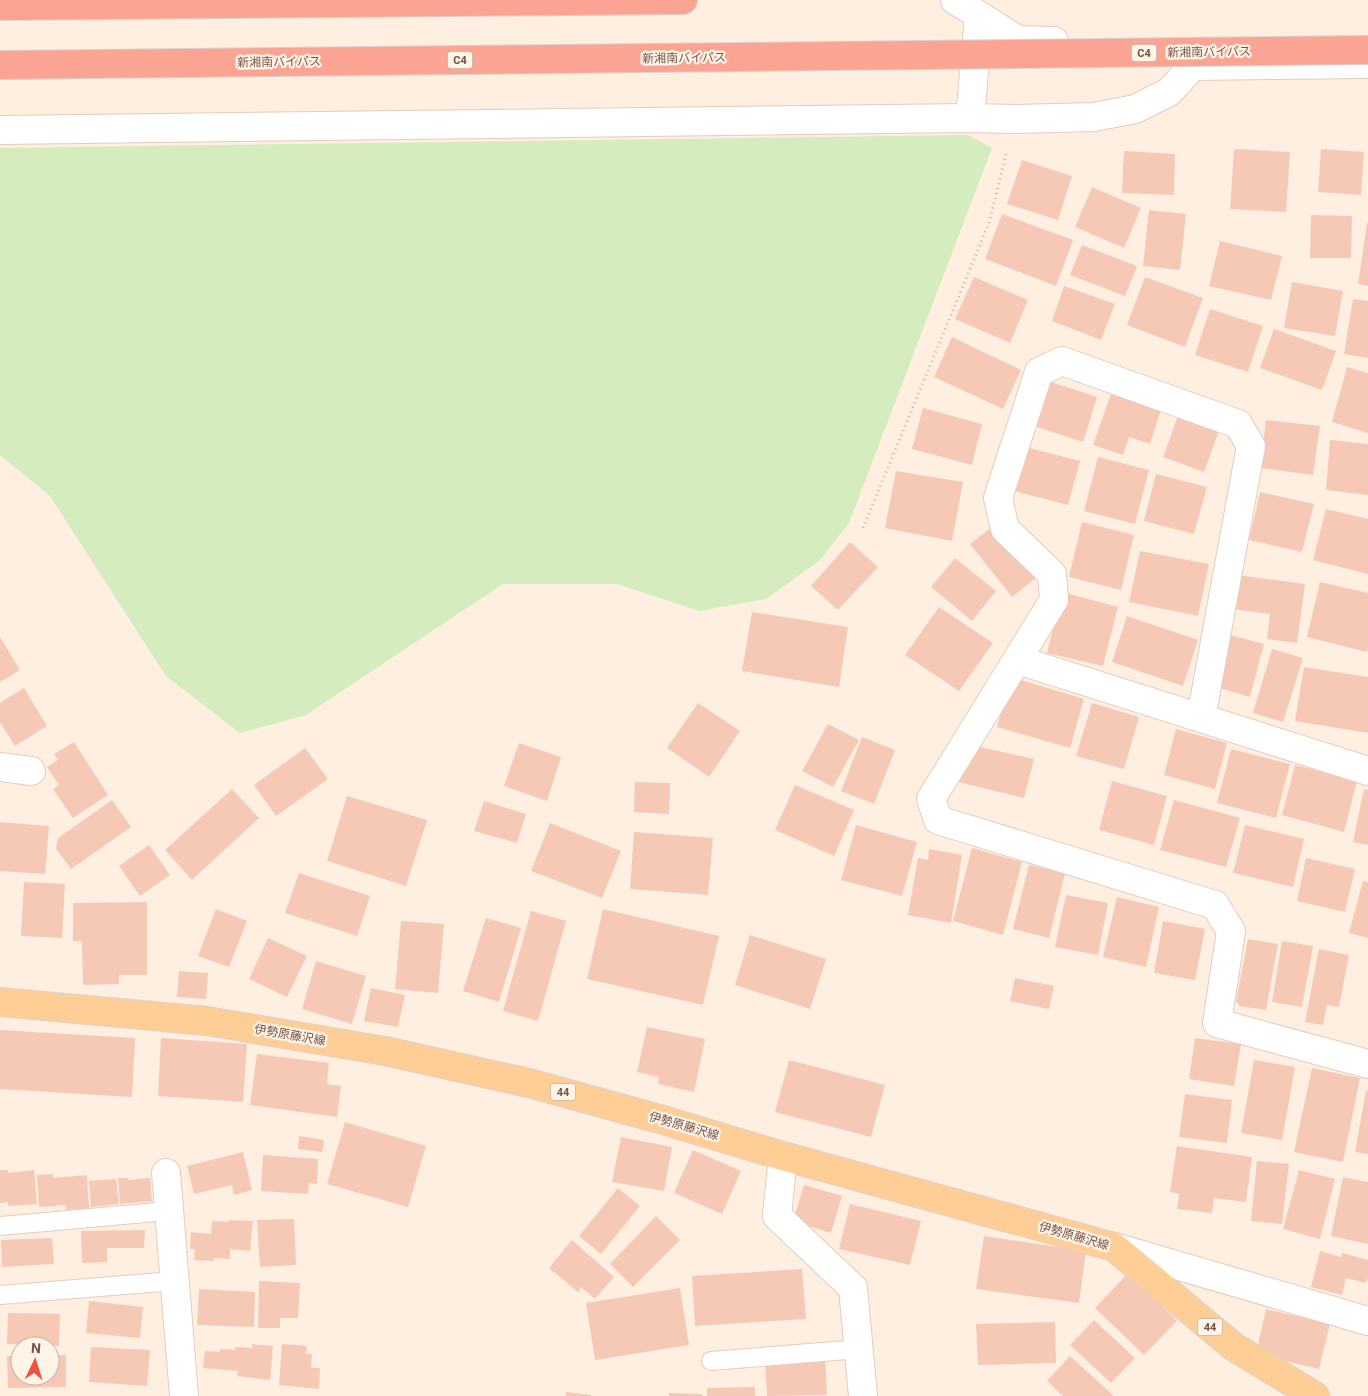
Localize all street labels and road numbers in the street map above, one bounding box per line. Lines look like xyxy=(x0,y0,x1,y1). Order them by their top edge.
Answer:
road number: C4 xyxy=(1132,44,1156,62)
street label: 新湘南バイパス xyxy=(1167,44,1251,60)
street label: 新湘南バイパス xyxy=(642,50,726,66)
road number: C4 xyxy=(448,52,472,68)
street label: 新湘南バイパス xyxy=(237,54,321,70)
street label: 伊勢原藤沢線 xyxy=(253,1022,327,1048)
road number: 44 xyxy=(550,1084,576,1100)
street label: 伊勢原藤沢線 xyxy=(647,1109,721,1143)
street label: 伊勢原藤沢線 xyxy=(1037,1219,1111,1253)
road number: 44 xyxy=(1198,1318,1222,1335)

